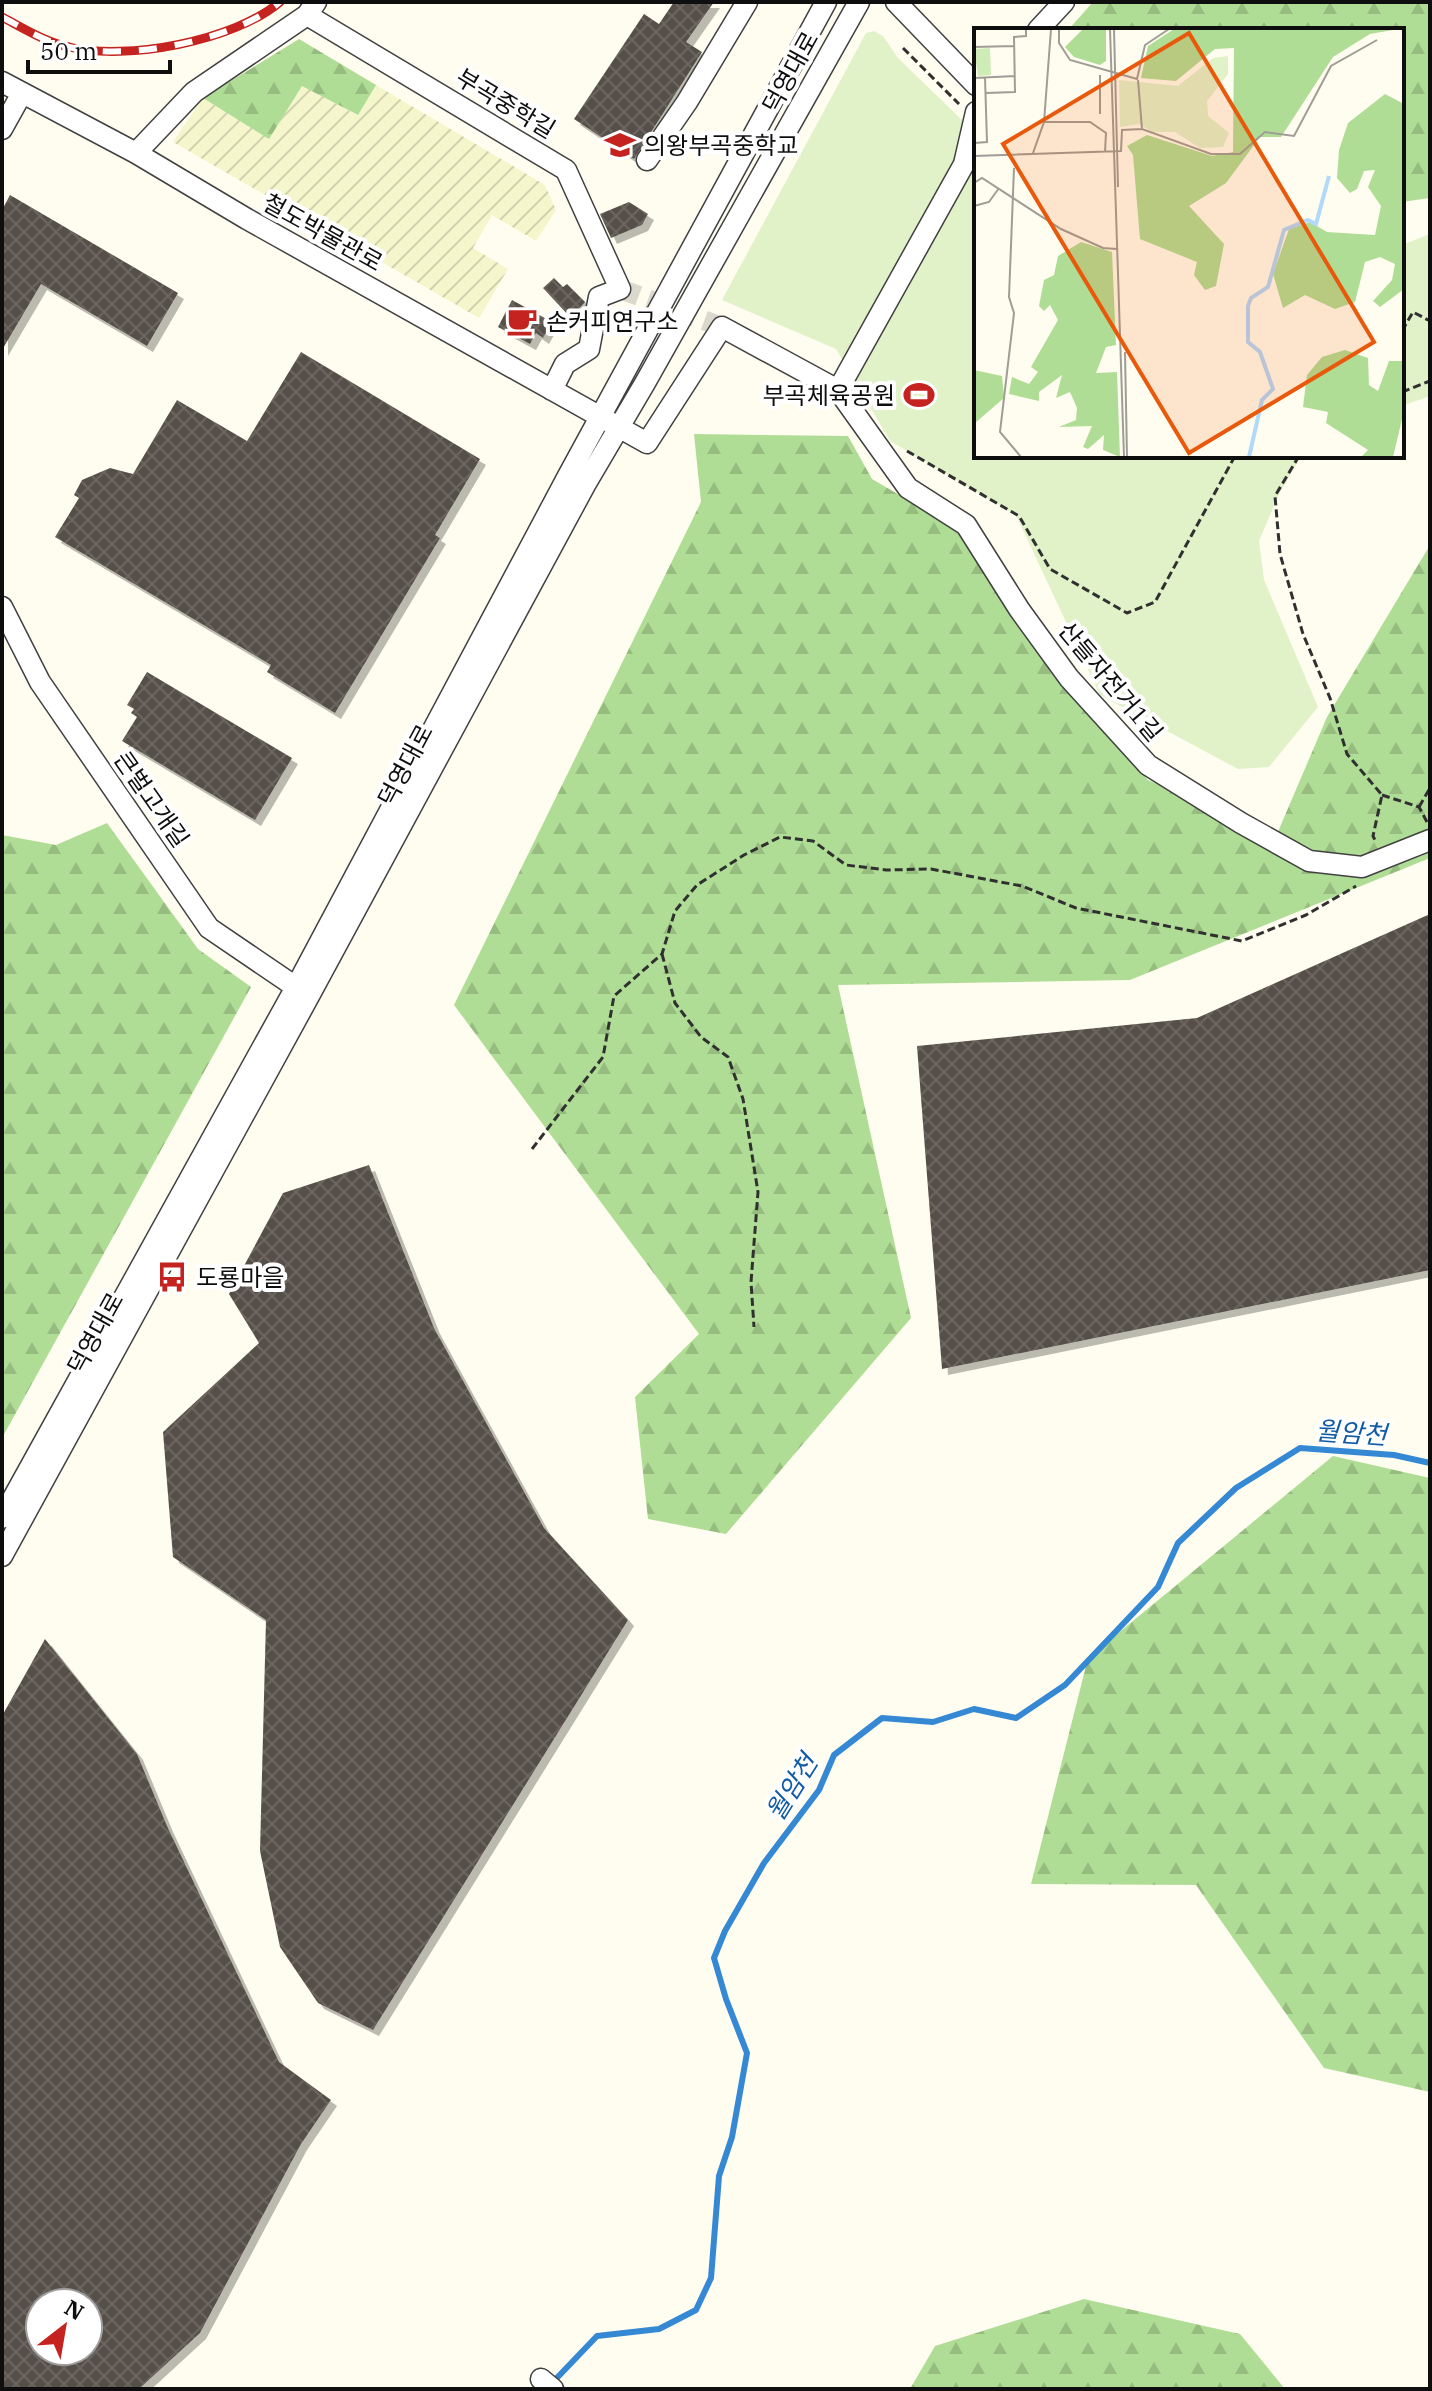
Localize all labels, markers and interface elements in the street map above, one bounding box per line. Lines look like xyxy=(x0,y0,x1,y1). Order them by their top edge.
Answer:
scale bar xyxy=(28,24,170,74)
street label: 덕영대로 xyxy=(755,26,825,118)
inset map xyxy=(974,28,1404,458)
text: 50 m xyxy=(40,35,97,67)
street label: 부곡중학길 xyxy=(450,61,562,145)
school or university icon: 의왕부곡중학교 xyxy=(603,128,637,162)
place label: 의왕부곡중학교 xyxy=(644,129,799,161)
street label: 철도박물관로 xyxy=(257,186,389,278)
cafe icon: 손커피연구소 xyxy=(505,304,539,338)
place label: 손커피연구소 xyxy=(546,305,678,337)
sports icon: 부곡체육공원 xyxy=(902,378,936,412)
place label: 부곡체육공원 xyxy=(763,379,895,411)
street label: 산들자전거1길 xyxy=(1052,614,1170,748)
street label: 덕영대로 xyxy=(370,718,440,812)
street label: 큰벌고개길 xyxy=(107,745,197,853)
bus stop icon: 도룡마을 xyxy=(155,1260,189,1294)
place label: 도룡마을 xyxy=(196,1261,284,1293)
street label: 덕영대로 xyxy=(60,1287,130,1379)
water label: 월암천 xyxy=(1314,1413,1391,1452)
water label: 월암천 xyxy=(758,1745,826,1826)
north arrow xyxy=(24,2287,104,2367)
text: N xyxy=(60,2293,89,2326)

